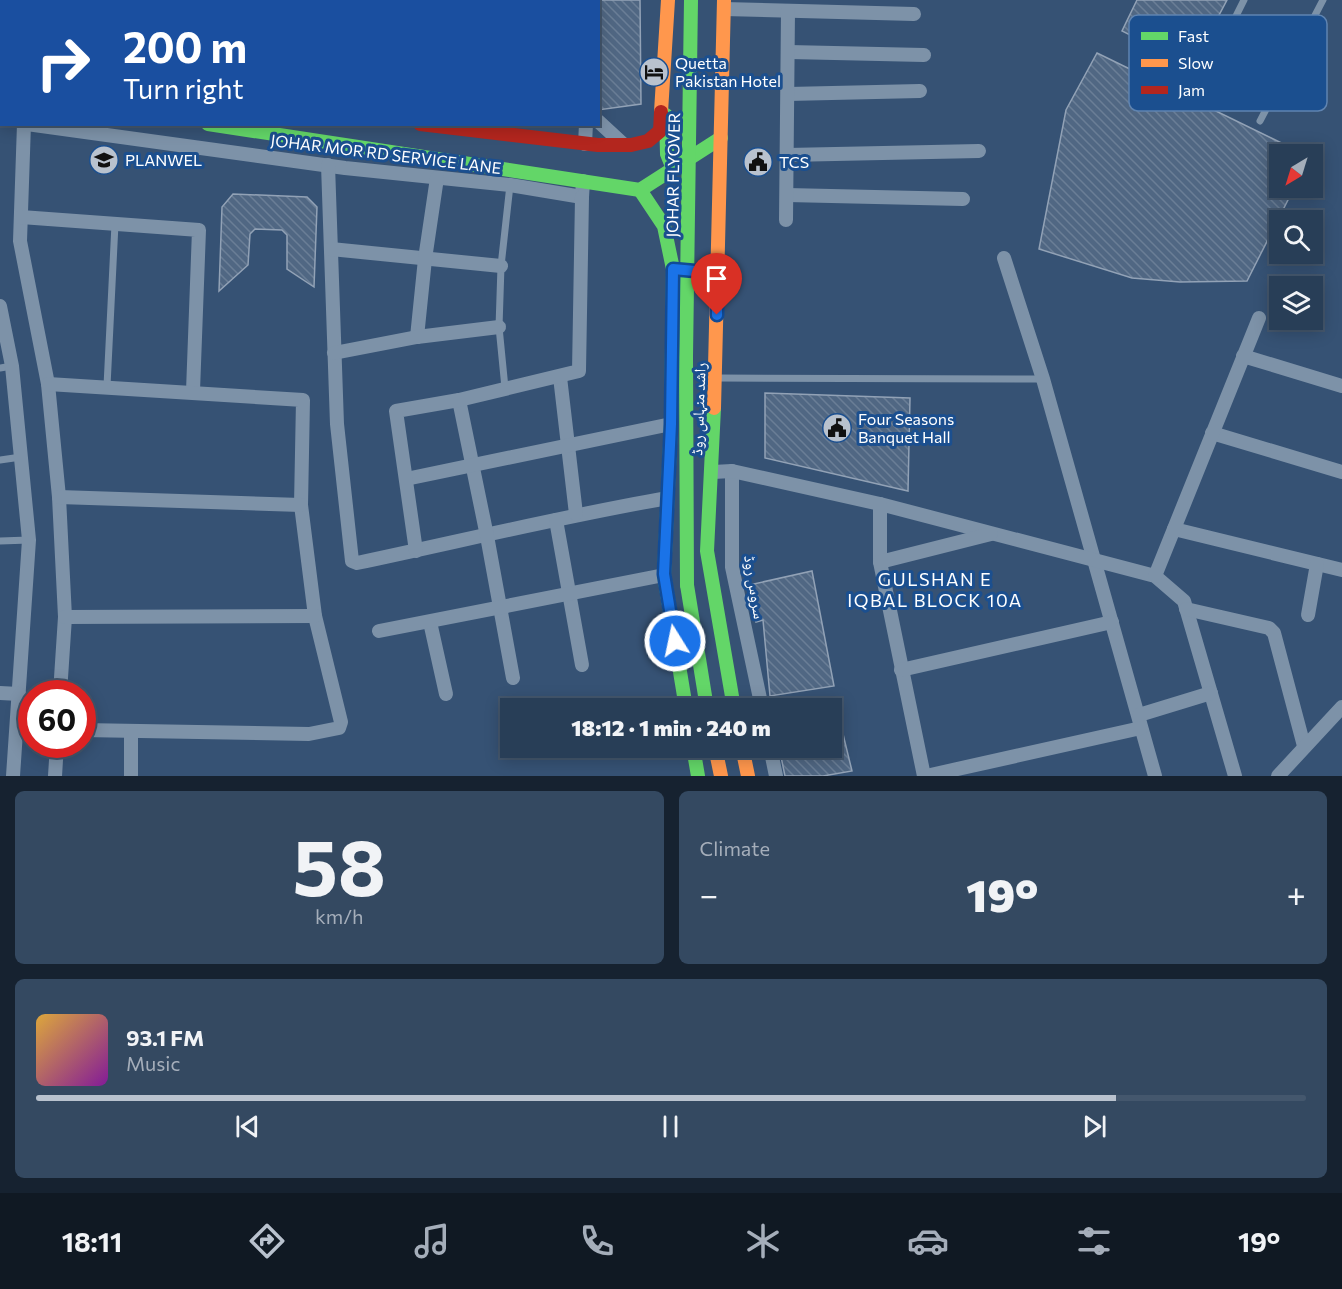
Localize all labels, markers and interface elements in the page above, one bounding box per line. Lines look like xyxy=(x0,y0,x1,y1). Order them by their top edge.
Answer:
legend xyxy=(1129,15,1327,111)
text: 200 m xyxy=(123,20,247,72)
icon: right xyxy=(24,24,102,102)
text: Fast xyxy=(1178,26,1209,45)
place label: Quetta Pakistan Hotel xyxy=(675,53,781,90)
text: Slow xyxy=(1178,53,1214,72)
hotel icon: Quetta Pakistan Hotel xyxy=(638,56,670,88)
text: Turn right xyxy=(123,72,243,105)
text: Jam xyxy=(1178,80,1205,99)
street label: JOHAR FLYOVER xyxy=(662,112,683,238)
street label: JOHAR MOR RD SERVICE LANE xyxy=(270,130,502,177)
school or university icon: PLANWEL xyxy=(88,144,120,176)
north arrow xyxy=(1269,144,1323,198)
map controls xyxy=(1269,144,1323,330)
public building icon: TCS xyxy=(742,146,774,178)
place label: PLANWEL xyxy=(125,150,202,169)
place label: TCS xyxy=(779,152,809,171)
button: search xyxy=(1269,210,1323,264)
pin xyxy=(691,253,742,315)
icon: arrive xyxy=(700,262,733,295)
button: layers xyxy=(1269,276,1323,330)
street label: راشد منہاس روڈ xyxy=(686,362,711,456)
place label: Four Seasons Banquet Hall xyxy=(858,409,954,446)
public building icon: Four Seasons Banquet Hall xyxy=(821,412,853,444)
street label: سروس روڈ xyxy=(739,554,770,620)
district label: GULSHAN E IQBAL BLOCK 10A xyxy=(847,568,1023,611)
position arrow xyxy=(643,609,707,673)
speed limit sign: 60 xyxy=(18,680,96,758)
text: 18:12 · 1 min · 240 m xyxy=(571,714,771,741)
text: 58 xyxy=(292,817,386,912)
text: Climate xyxy=(700,836,770,860)
text: 19° xyxy=(966,866,1039,921)
text: − xyxy=(700,873,718,914)
text: + xyxy=(1287,873,1306,914)
text: km/h xyxy=(315,904,364,928)
text: 93.1 FM xyxy=(126,1024,204,1051)
text: Music xyxy=(126,1051,180,1075)
icon: previous xyxy=(231,1110,264,1143)
icon: pause xyxy=(654,1110,687,1143)
icon: next xyxy=(1078,1110,1111,1143)
icon: directions xyxy=(246,1220,288,1262)
icon: music xyxy=(411,1220,453,1262)
icon: phone xyxy=(576,1220,618,1262)
icon: climate xyxy=(742,1220,784,1262)
icon: car xyxy=(907,1220,949,1262)
icon: filters xyxy=(1073,1220,1115,1262)
text: 18:11 xyxy=(62,1225,122,1258)
text: 19° xyxy=(1238,1225,1280,1258)

